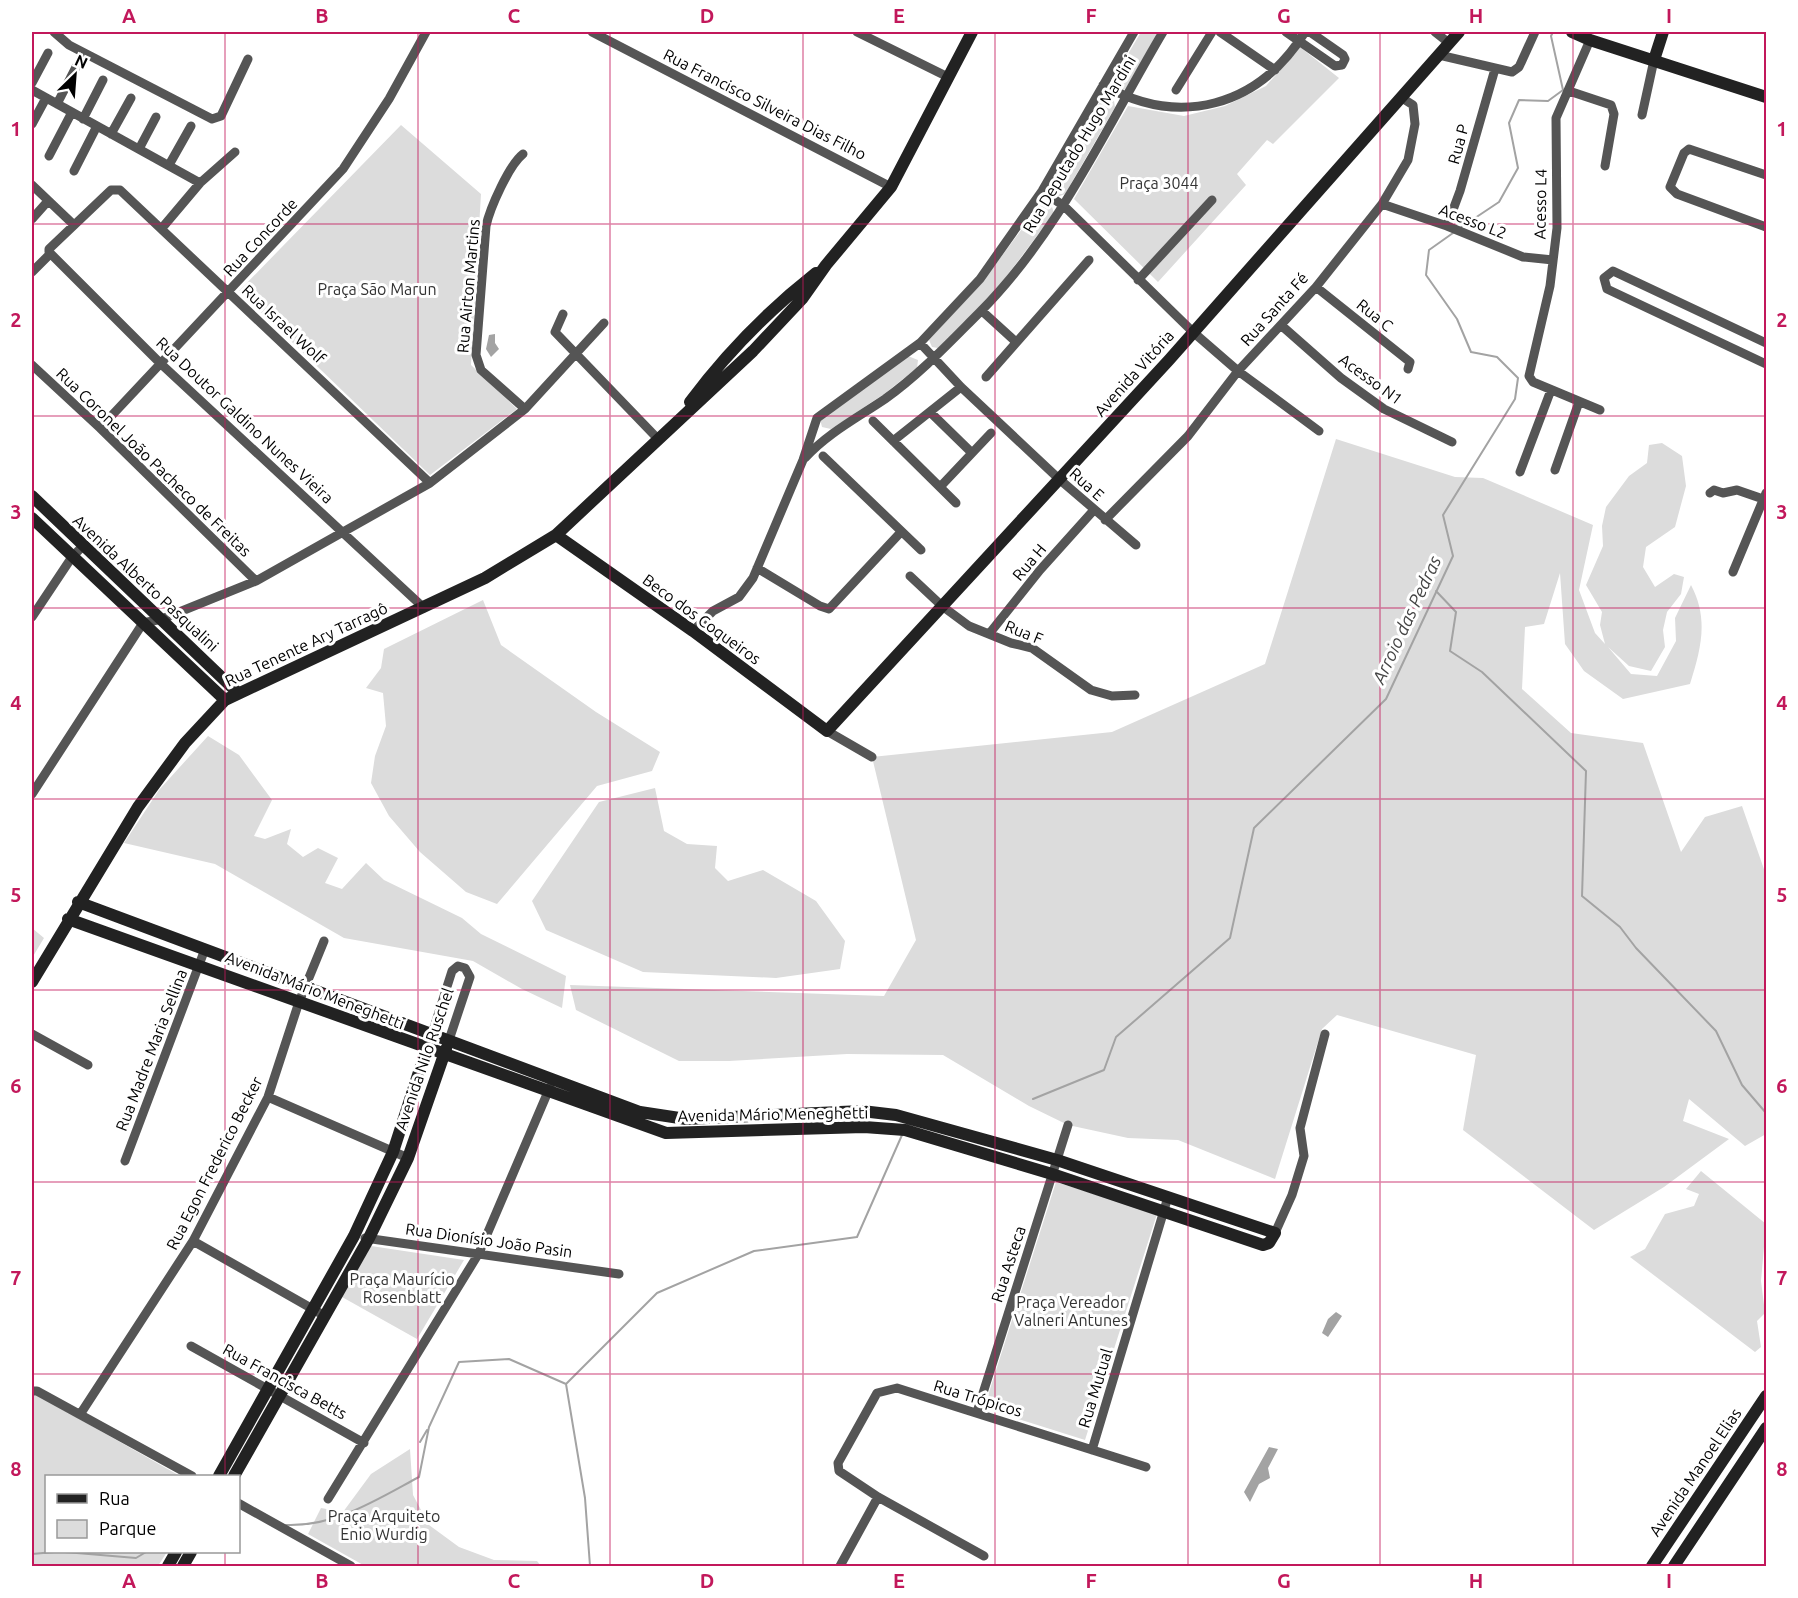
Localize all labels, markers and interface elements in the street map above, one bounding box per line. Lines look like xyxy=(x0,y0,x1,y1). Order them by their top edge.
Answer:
text: A xyxy=(122,4,136,27)
text: B xyxy=(315,4,329,27)
text: C xyxy=(508,4,521,27)
text: D xyxy=(700,4,714,27)
text: E xyxy=(893,4,905,27)
text: F xyxy=(1085,4,1097,27)
text: G xyxy=(1277,4,1291,27)
text: H xyxy=(1469,4,1483,27)
text: I xyxy=(1666,4,1672,27)
north arrow xyxy=(45,45,105,105)
street label: Rua Francisco Silveira Dias Filho xyxy=(661,45,869,163)
text: N xyxy=(72,51,91,72)
street label: Rua Deputado Hugo Mardini xyxy=(1019,52,1139,236)
text: 1 xyxy=(10,117,22,140)
text: 1 xyxy=(1776,117,1788,140)
street label: Rua P xyxy=(1444,122,1472,166)
street label: Acesso L4 xyxy=(1530,168,1550,240)
park label: Praça 3044 xyxy=(1119,174,1199,192)
street label: Rua Concorde xyxy=(219,194,301,280)
street label: Acesso L2 xyxy=(1437,200,1509,242)
street label: Rua Airton Martins xyxy=(453,218,483,354)
street label: Rua Santa Fé xyxy=(1236,269,1312,349)
park label: Praça São Marun xyxy=(317,280,437,298)
street label: Rua Israel Wolf xyxy=(239,281,330,368)
street label: Rua C xyxy=(1353,295,1397,335)
text: 2 xyxy=(10,308,22,331)
text: 2 xyxy=(1776,308,1788,331)
street label: Avenida Vitória xyxy=(1091,326,1177,420)
street label: Rua Doutor Galdino Nunes Vieira xyxy=(153,333,337,507)
street label: Acesso N1 xyxy=(1336,350,1406,408)
street label: Rua Coronel João Pacheco de Freitas xyxy=(53,364,255,560)
street label: Rua E xyxy=(1066,464,1108,504)
text: 3 xyxy=(10,500,22,523)
text: 3 xyxy=(1776,500,1788,523)
street label: Avenida Alberto Pasqualini xyxy=(70,511,222,655)
street label: Rua H xyxy=(1009,540,1049,584)
water label: Arroio das Pedras xyxy=(1367,552,1445,688)
street label: Beco dos Coqueiros xyxy=(639,570,765,668)
street label: Rua Tenente Ary Tarragô xyxy=(222,598,390,690)
street label: Rua F xyxy=(1002,616,1046,648)
text: 4 xyxy=(10,691,22,714)
text: 4 xyxy=(1776,691,1788,714)
text: 5 xyxy=(10,883,22,906)
text: 5 xyxy=(1776,883,1788,906)
street label: Avenida Mário Meneghetti xyxy=(223,947,407,1033)
street label: Rua Madre Maria Sellina xyxy=(112,967,190,1133)
street label: Avenida Nilo Ruschel xyxy=(391,986,457,1132)
street label: Rua Egon Frederico Becker xyxy=(162,1073,266,1253)
text: 6 xyxy=(10,1074,22,1097)
text: 6 xyxy=(1776,1074,1788,1097)
street label: Avenida Mário Meneghetti xyxy=(678,1103,868,1125)
street label: Rua Dionísio João Pasin xyxy=(404,1219,574,1261)
street label: Rua Asteca xyxy=(987,1224,1029,1304)
text: 7 xyxy=(10,1266,22,1289)
text: 7 xyxy=(1776,1266,1788,1289)
park label: Praça Maurício Rosenblatt xyxy=(349,1270,455,1306)
park label: Praça Vereador Valneri Antunes xyxy=(1014,1293,1128,1329)
street label: Rua Francisca Betts xyxy=(220,1340,350,1422)
street label: Rua Mutual xyxy=(1074,1346,1116,1430)
street label: Rua Trópicos xyxy=(932,1376,1025,1420)
street label: Avenida Manoel Elias xyxy=(1645,1404,1745,1539)
text: 8 xyxy=(10,1457,22,1480)
text: 8 xyxy=(1776,1457,1788,1480)
legend xyxy=(45,1475,240,1553)
text: Rua xyxy=(99,1488,130,1508)
park label: Praça Arquiteto Enio Wurdig xyxy=(328,1507,440,1543)
text: Parque xyxy=(99,1518,156,1538)
text: A xyxy=(122,1569,136,1592)
text: B xyxy=(315,1569,329,1592)
text: C xyxy=(508,1569,521,1592)
text: D xyxy=(700,1569,714,1592)
text: E xyxy=(893,1569,905,1592)
text: F xyxy=(1085,1569,1097,1592)
text: G xyxy=(1277,1569,1291,1592)
text: H xyxy=(1469,1569,1483,1592)
text: I xyxy=(1666,1569,1672,1592)

